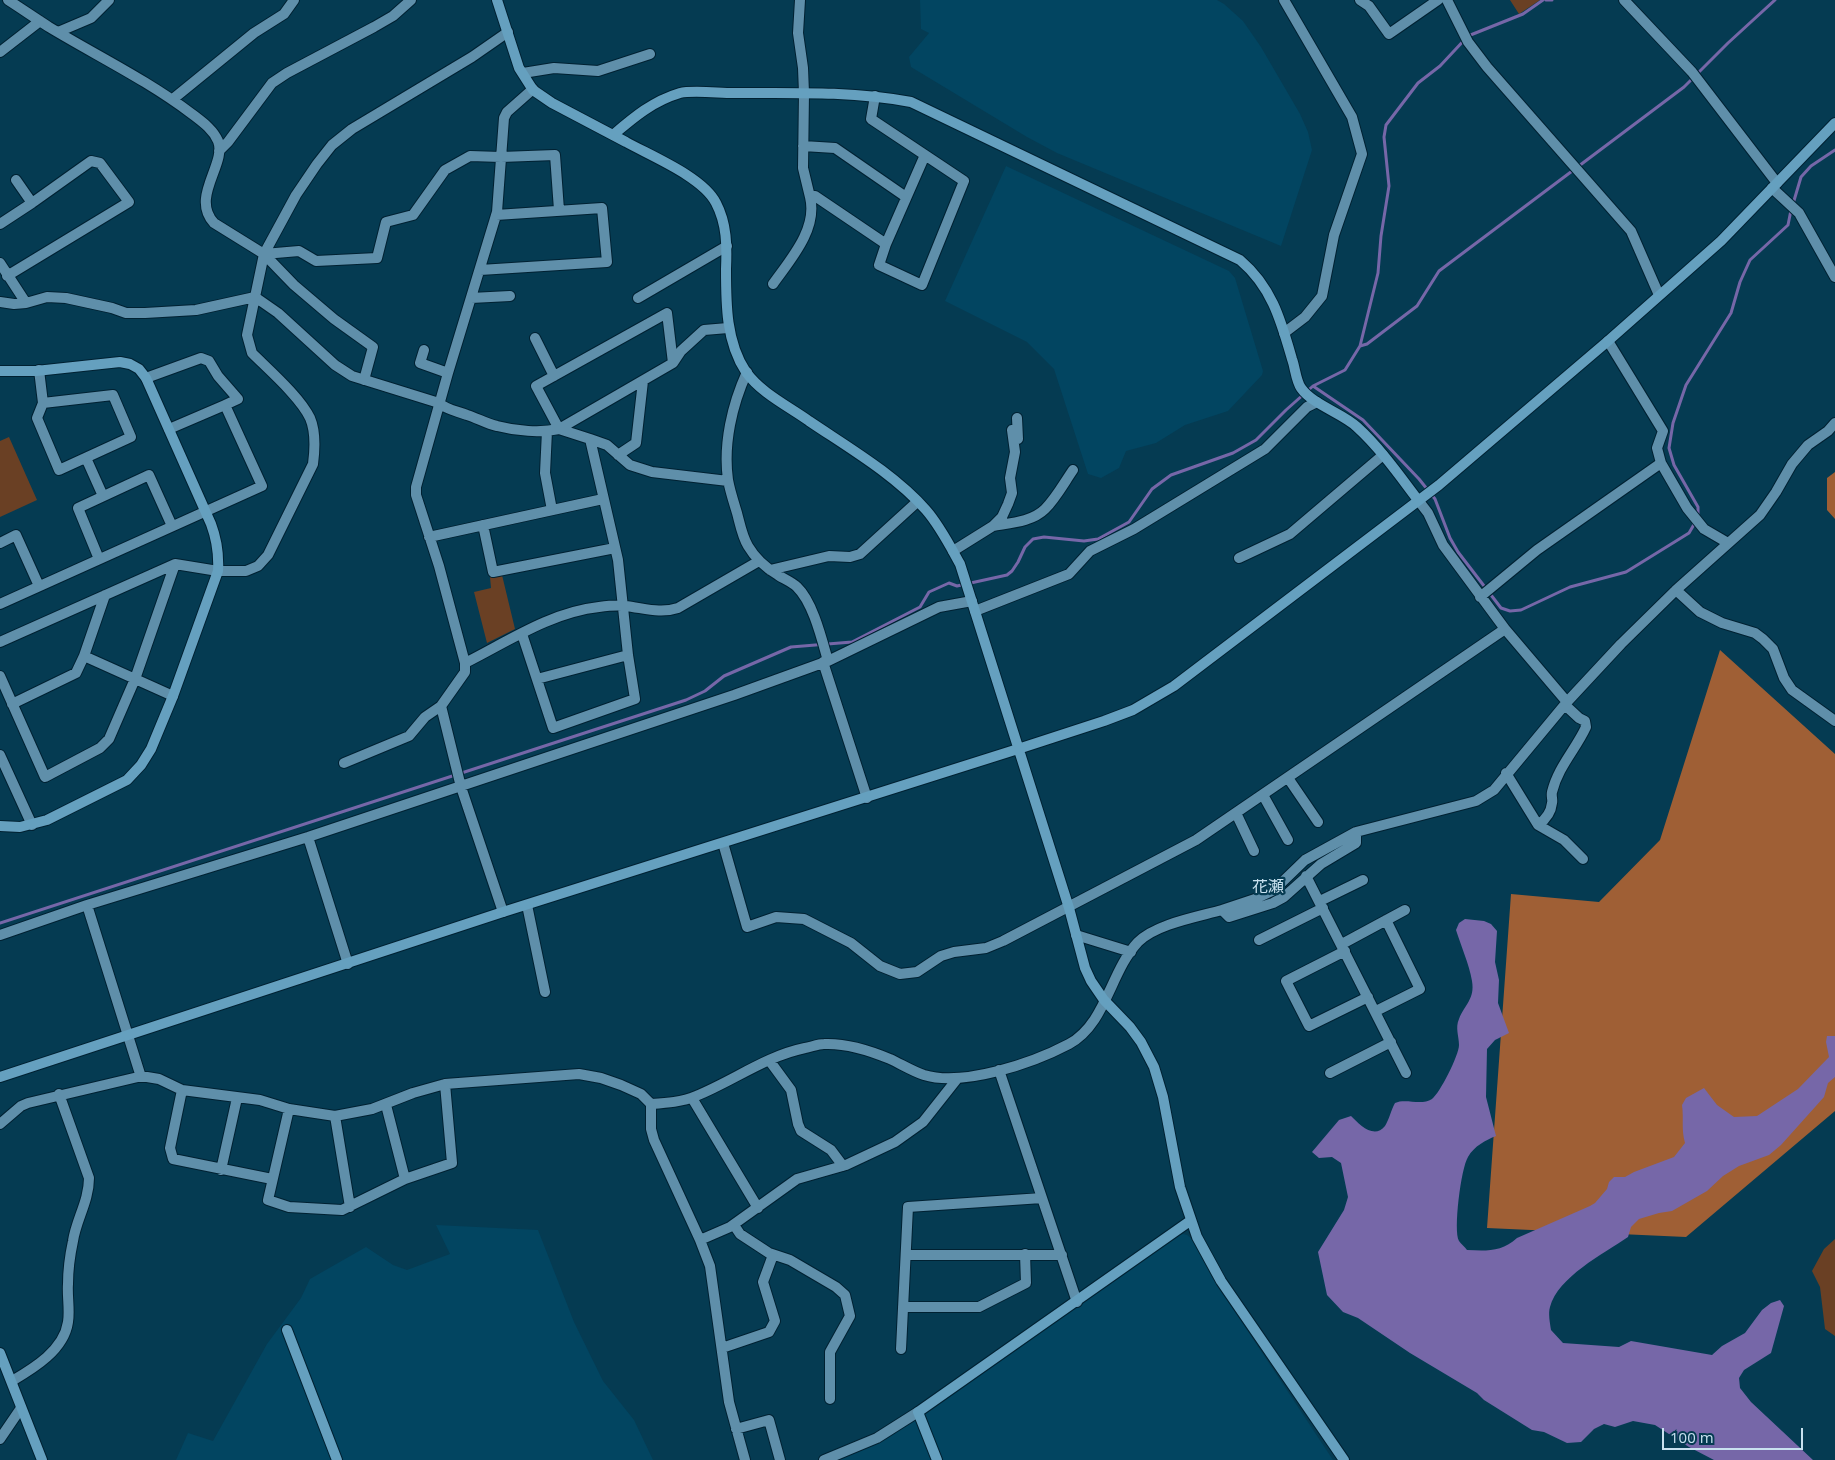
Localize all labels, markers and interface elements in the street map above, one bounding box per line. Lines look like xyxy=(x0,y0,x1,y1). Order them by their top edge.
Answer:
district label: 花瀬 xyxy=(1252,877,1284,897)
scale bar xyxy=(1665,1418,1806,1450)
text: 100 m xyxy=(1670,1427,1714,1447)

